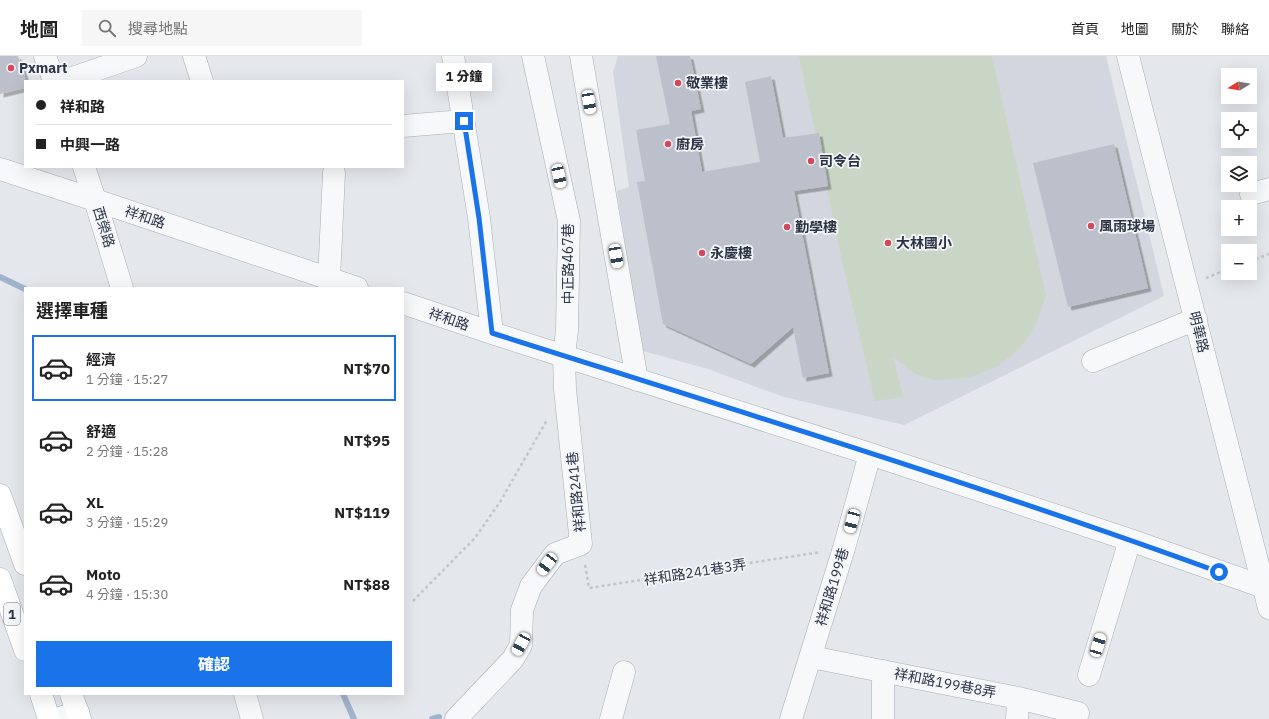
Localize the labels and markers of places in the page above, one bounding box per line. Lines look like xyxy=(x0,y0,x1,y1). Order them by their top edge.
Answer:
place label: Pxmart xyxy=(19,59,67,77)
marker: Pxmart xyxy=(6,63,16,73)
place label: 敬業樓 xyxy=(686,74,728,92)
marker: 敬業樓 xyxy=(673,78,683,88)
place label: 廚房 xyxy=(676,135,704,153)
marker: 廚房 xyxy=(663,139,673,149)
place label: 司令台 xyxy=(819,152,861,170)
marker: 司令台 xyxy=(806,156,816,166)
place label: 風雨球場 xyxy=(1099,217,1155,235)
place label: 勤學樓 xyxy=(795,218,837,236)
marker: 風雨球場 xyxy=(1086,221,1096,231)
marker: 勤學樓 xyxy=(782,222,792,232)
place label: 大林國小 xyxy=(896,234,952,252)
marker: 大林國小 xyxy=(883,238,893,248)
place label: 永慶樓 xyxy=(710,244,752,262)
marker: 永慶樓 xyxy=(697,248,707,258)

